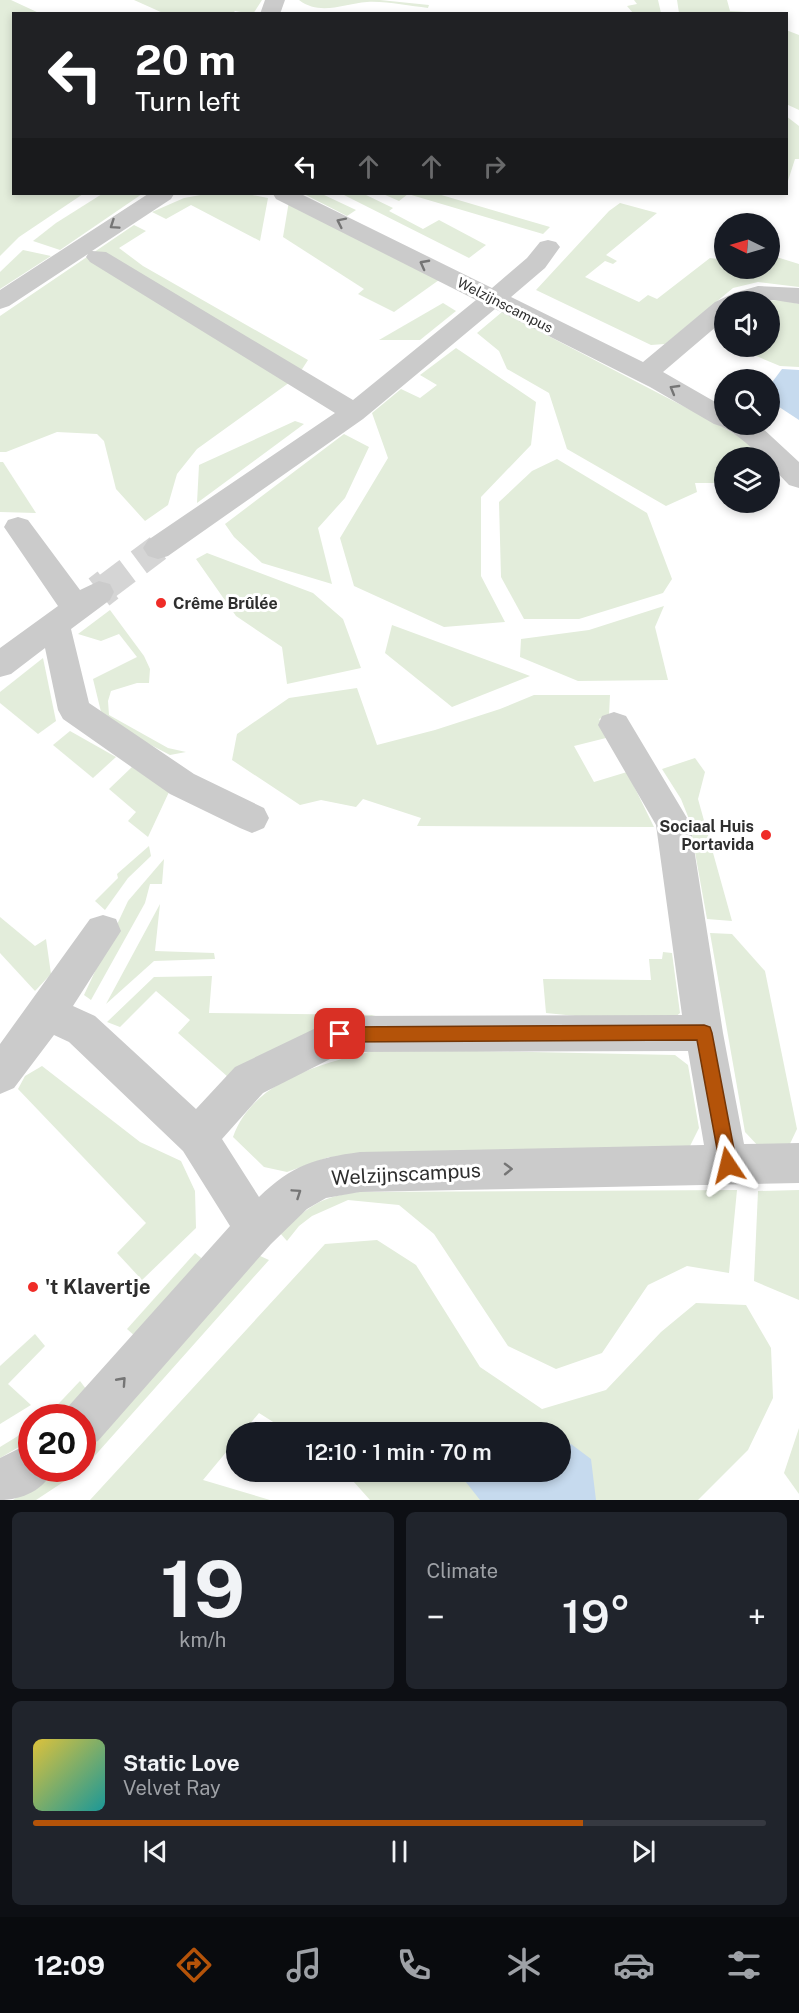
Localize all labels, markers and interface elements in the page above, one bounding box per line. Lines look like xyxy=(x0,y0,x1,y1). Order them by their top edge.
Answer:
text: 20 m xyxy=(135,35,236,84)
icon: left xyxy=(36,36,114,114)
text: Turn left xyxy=(135,85,241,117)
icon: left xyxy=(289,150,322,183)
icon: ahead xyxy=(352,150,385,183)
icon: ahead xyxy=(415,150,448,183)
icon: right xyxy=(478,150,511,183)
north arrow xyxy=(714,213,780,279)
map controls xyxy=(714,213,780,513)
one-way arrow xyxy=(109,218,120,229)
one-way arrow xyxy=(337,218,348,229)
one-way arrow xyxy=(420,260,431,271)
street label: Welzijnscampus xyxy=(455,274,555,336)
button: sound xyxy=(714,291,780,357)
button: search xyxy=(714,369,780,435)
one-way arrow xyxy=(669,385,680,396)
button: layers xyxy=(714,447,780,513)
place label: Crême Brûlée xyxy=(173,594,278,613)
marker: Crême Brûlée xyxy=(154,596,168,610)
place label: Sociaal Huis Portavida xyxy=(659,817,754,854)
marker: Sociaal Huis Portavida xyxy=(759,828,773,842)
pin xyxy=(314,1008,365,1059)
icon: arrive xyxy=(323,1017,356,1050)
position arrow xyxy=(696,1133,760,1197)
street label: Welzijnscampus xyxy=(331,1158,481,1190)
one-way arrow xyxy=(504,1163,513,1175)
one-way arrow xyxy=(291,1188,301,1200)
place label: 't Klavertje xyxy=(45,1275,150,1299)
marker: 't Klavertje xyxy=(26,1280,40,1294)
one-way arrow xyxy=(115,1377,126,1388)
speed limit sign: 20 xyxy=(18,1404,96,1482)
text: 12:10 · 1 min · 70 m xyxy=(305,1439,492,1465)
text: 19 xyxy=(160,1543,245,1635)
text: Climate xyxy=(427,1559,498,1583)
text: 19° xyxy=(562,1590,631,1643)
text: − xyxy=(427,1598,445,1636)
text: + xyxy=(748,1598,766,1636)
text: km/h xyxy=(179,1628,226,1652)
text: Static Love xyxy=(123,1750,240,1776)
text: Velvet Ray xyxy=(123,1776,221,1800)
icon: previous xyxy=(139,1835,172,1868)
icon: pause xyxy=(383,1835,416,1868)
icon: next xyxy=(627,1835,660,1868)
icon: directions xyxy=(173,1944,215,1986)
icon: music xyxy=(283,1944,325,1986)
icon: phone xyxy=(393,1944,435,1986)
icon: climate xyxy=(503,1944,545,1986)
icon: car xyxy=(613,1944,655,1986)
icon: filters xyxy=(723,1944,765,1986)
text: 12:09 xyxy=(34,1949,105,1981)

